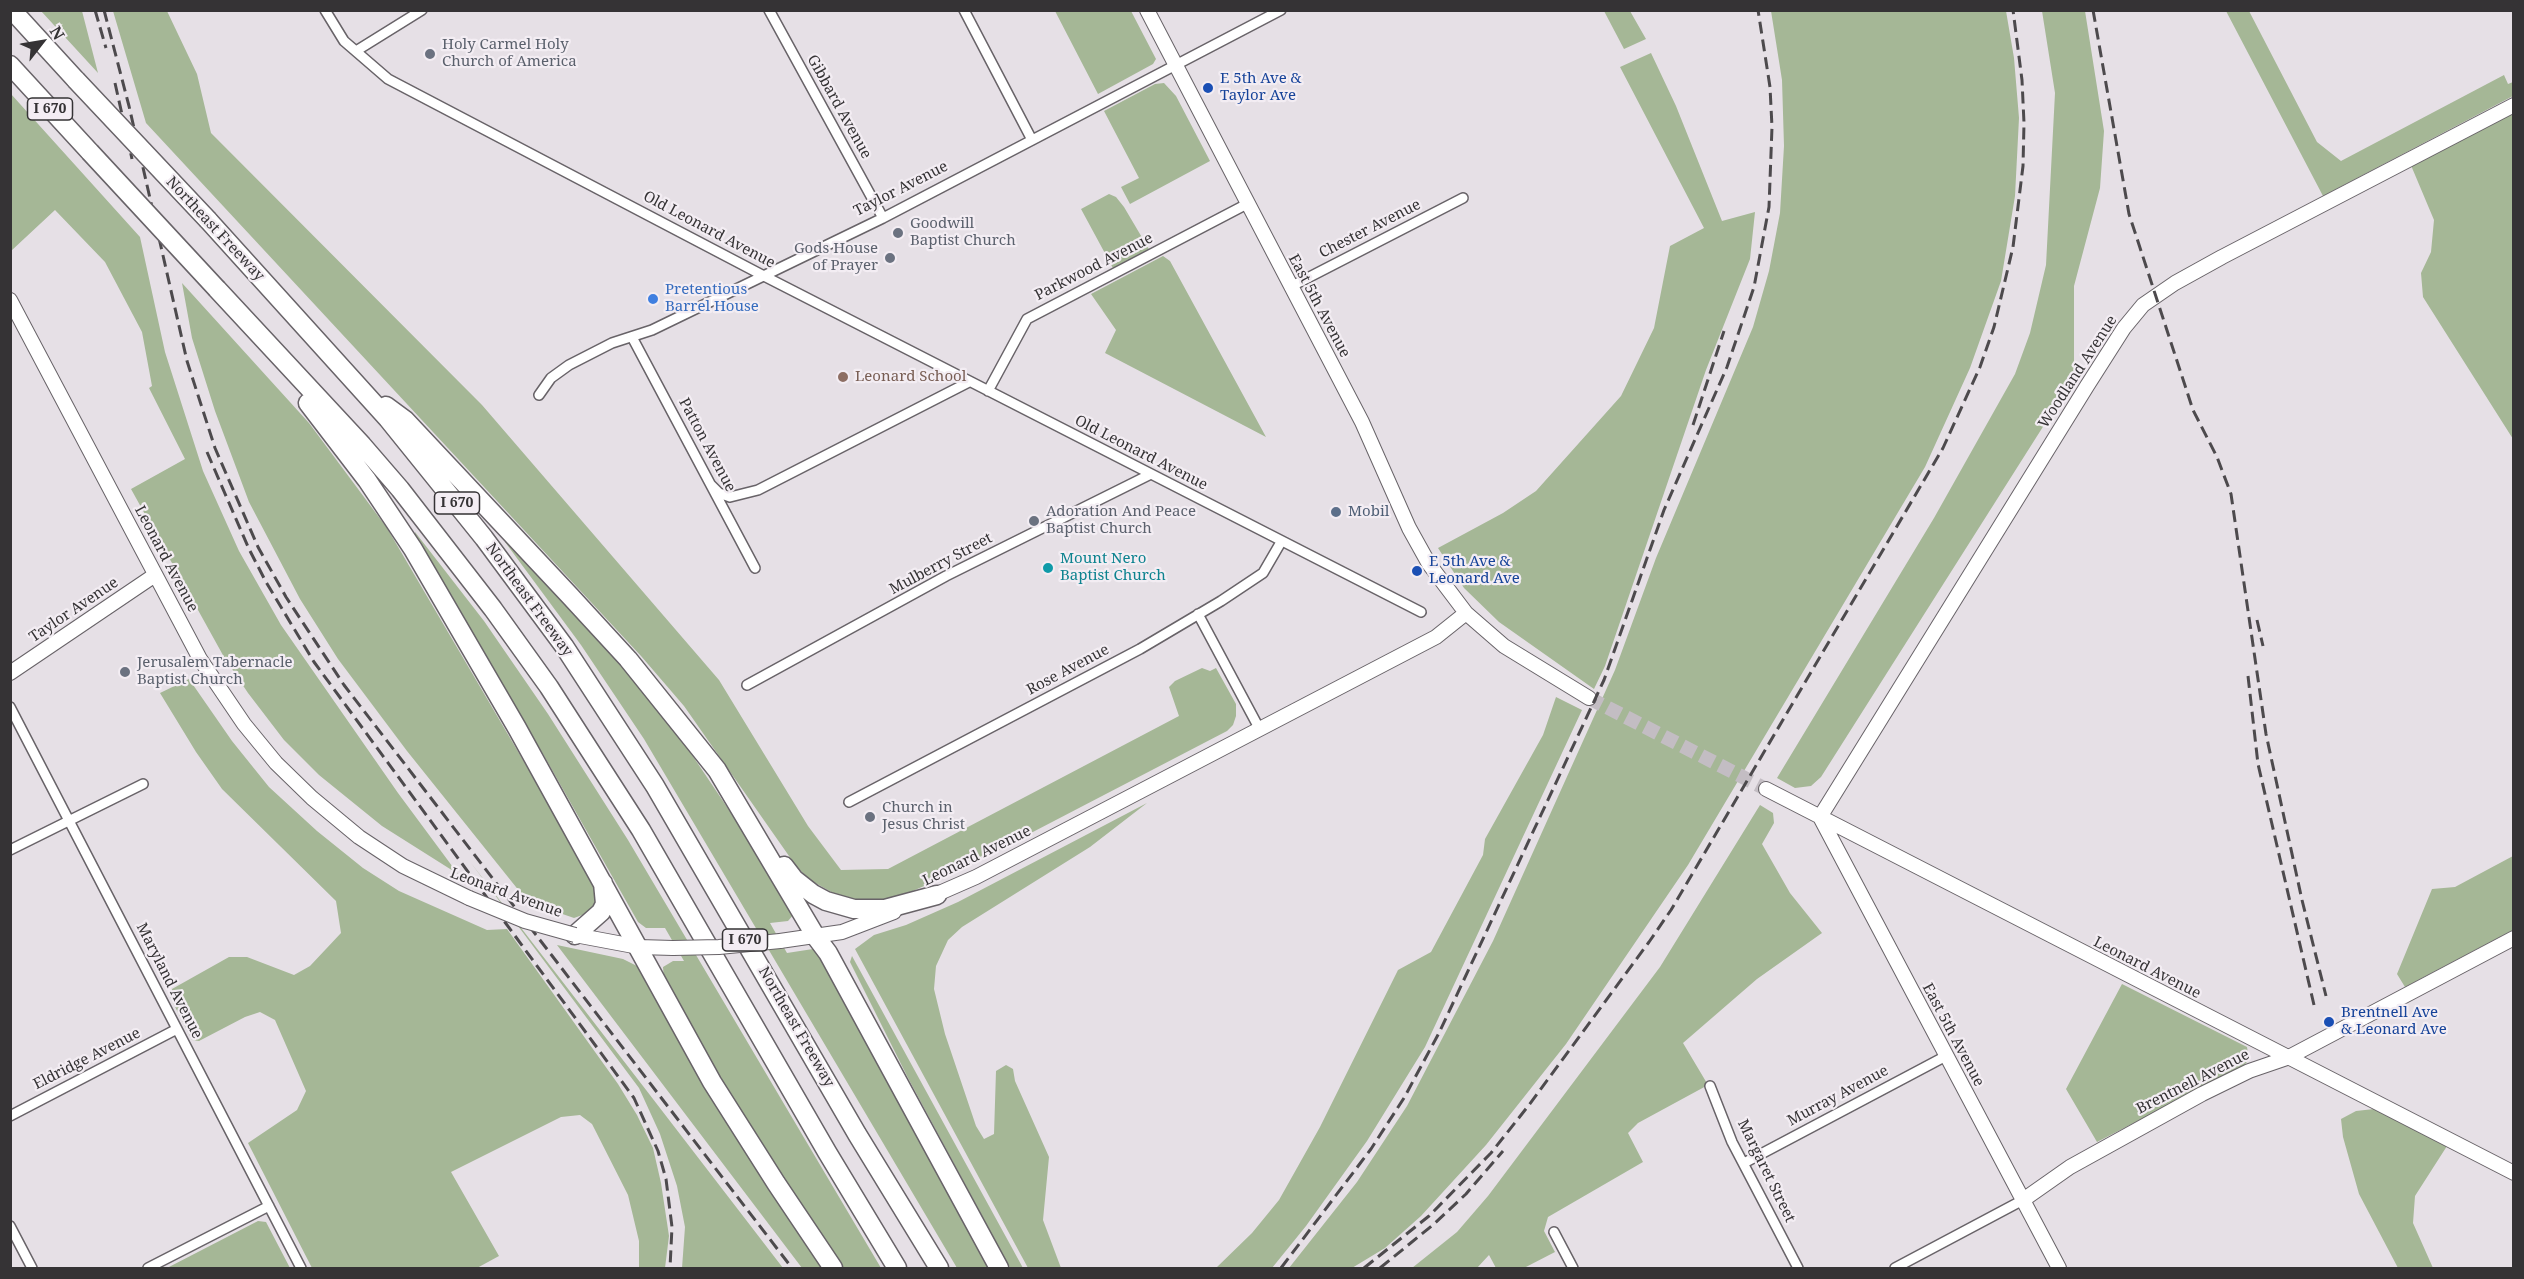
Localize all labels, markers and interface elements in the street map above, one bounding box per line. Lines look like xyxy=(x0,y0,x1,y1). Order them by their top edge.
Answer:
north arrow xyxy=(12,12,72,72)
text: N xyxy=(45,22,70,44)
place label: Holy Carmel Holy Church of America xyxy=(442,36,577,71)
marker: Holy Carmel Holy Church of America xyxy=(423,47,437,61)
street label: Gibbard Avenue xyxy=(803,52,875,162)
place label: E 5th Ave & Taylor Ave xyxy=(1220,70,1302,105)
marker: E 5th Ave & Taylor Ave xyxy=(1201,81,1215,95)
road number: I 670 xyxy=(28,98,72,120)
street label: Taylor Avenue xyxy=(851,158,951,220)
street label: Northeast Freeway xyxy=(162,173,268,285)
street label: Old Leonard Avenue xyxy=(640,188,778,272)
street label: Chester Avenue xyxy=(1316,196,1424,262)
place label: Goodwill Baptist Church xyxy=(910,215,1016,250)
marker: Goodwill Baptist Church xyxy=(891,226,905,240)
street label: Parkwood Avenue xyxy=(1032,229,1156,305)
place label: Gods House of Prayer xyxy=(794,240,878,275)
marker: Gods House of Prayer xyxy=(883,251,897,265)
street label: East 5th Avenue xyxy=(1284,251,1354,361)
place label: Pretentious Barrel House xyxy=(665,281,759,316)
marker: Pretentious Barrel House xyxy=(646,292,660,306)
street label: Woodland Avenue xyxy=(2035,312,2121,432)
place label: Leonard School xyxy=(855,368,966,386)
marker: Leonard School xyxy=(836,370,850,384)
street label: Patton Avenue xyxy=(675,395,739,495)
street label: Old Leonard Avenue xyxy=(1072,412,1210,494)
road number: I 670 xyxy=(434,492,480,514)
street label: Leonard Avenue xyxy=(130,503,202,615)
place label: Adoration And Peace Baptist Church xyxy=(1046,503,1196,538)
place label: Mobil xyxy=(1348,503,1389,521)
marker: Mobil xyxy=(1329,505,1343,519)
marker: Adoration And Peace Baptist Church xyxy=(1027,514,1041,528)
street label: Mulberry Street xyxy=(887,529,995,599)
street label: Northeast Freeway xyxy=(482,540,576,660)
place label: Mount Nero Baptist Church xyxy=(1060,550,1166,585)
place label: E 5th Ave & Leonard Ave xyxy=(1429,553,1520,588)
marker: Mount Nero Baptist Church xyxy=(1041,561,1055,575)
marker: E 5th Ave & Leonard Ave xyxy=(1410,564,1424,578)
street label: Taylor Avenue xyxy=(26,574,122,646)
street label: Rose Avenue xyxy=(1024,641,1112,699)
place label: Jerusalem Tabernacle Baptist Church xyxy=(137,654,293,689)
marker: Jerusalem Tabernacle Baptist Church xyxy=(118,665,132,679)
place label: Church in Jesus Christ xyxy=(882,799,965,834)
marker: Church in Jesus Christ xyxy=(863,810,877,824)
street label: Leonard Avenue xyxy=(920,822,1034,890)
street label: Leonard Avenue xyxy=(448,864,564,922)
street label: Maryland Avenue xyxy=(132,920,206,1042)
road number: I 670 xyxy=(722,929,768,951)
street label: Leonard Avenue xyxy=(2090,933,2204,1003)
street label: Northeast Freeway xyxy=(754,964,838,1090)
street label: East 5th Avenue xyxy=(1918,980,1988,1090)
place label: Brentnell Ave & Leonard Ave xyxy=(2341,1004,2447,1039)
marker: Brentnell Ave & Leonard Ave xyxy=(2322,1015,2336,1029)
street label: Eldridge Avenue xyxy=(30,1024,144,1094)
street label: Brentnell Avenue xyxy=(2134,1046,2252,1118)
street label: Murray Avenue xyxy=(1785,1062,1891,1130)
street label: Margaret Street xyxy=(1733,1117,1799,1225)

